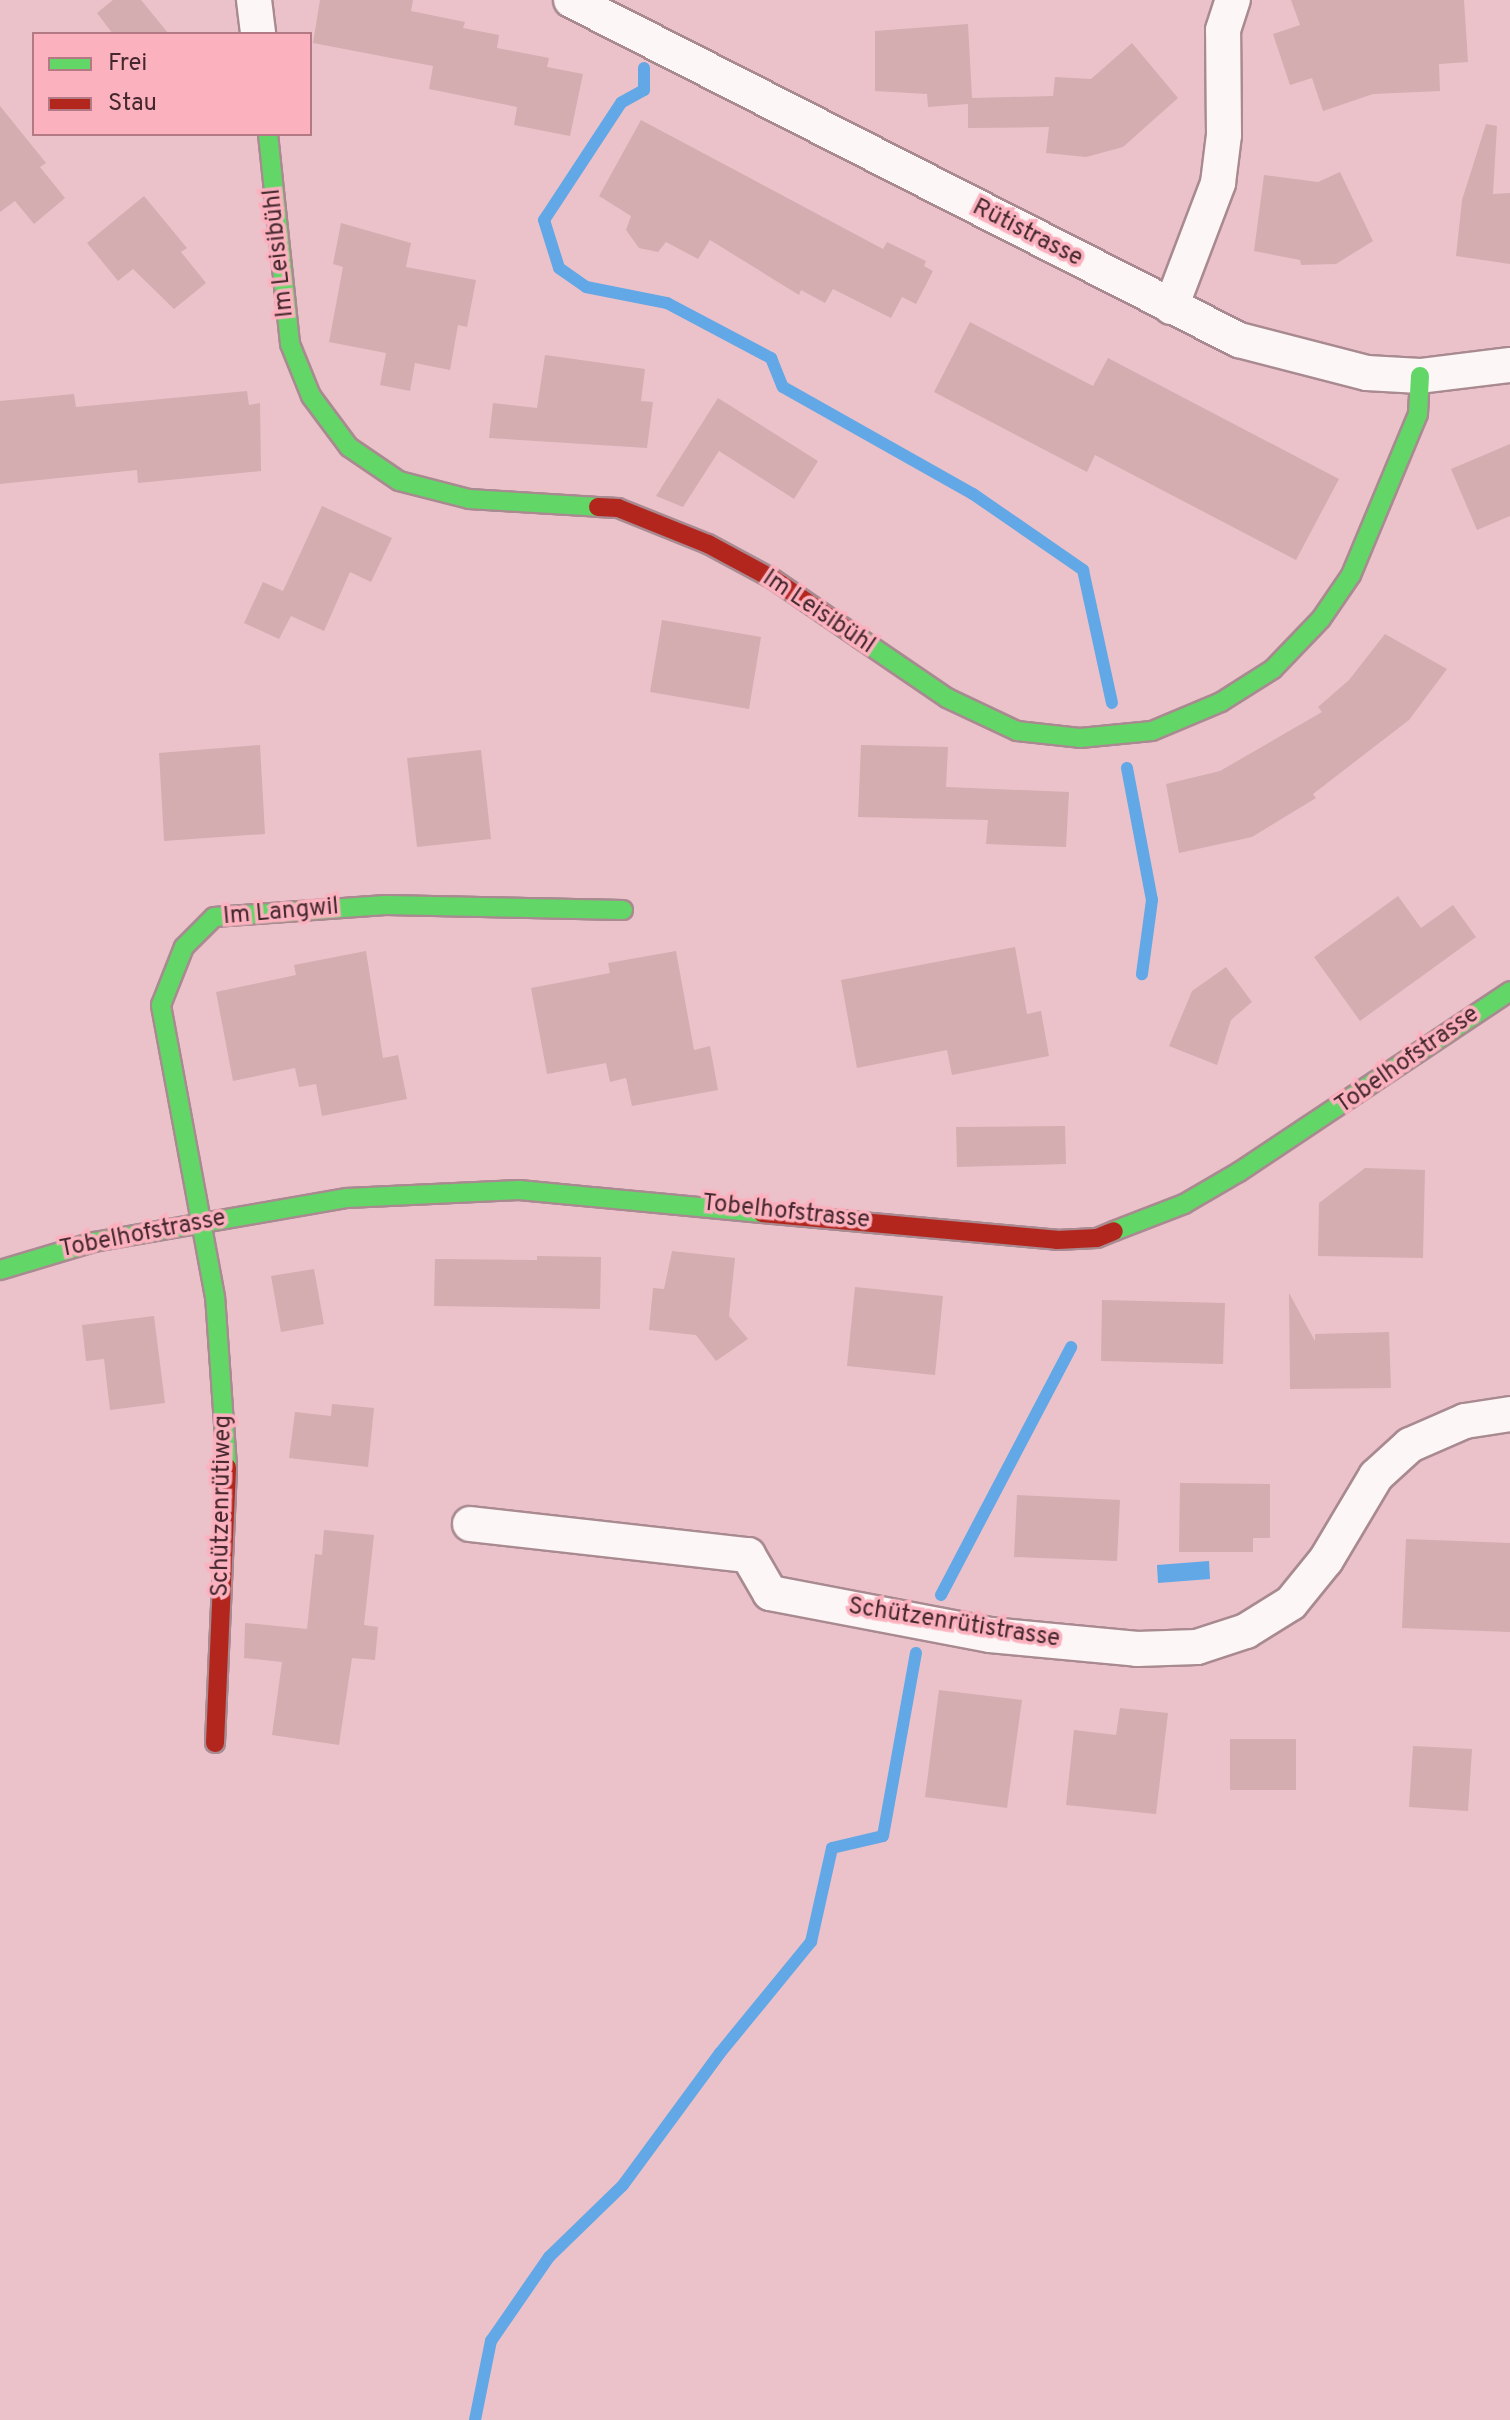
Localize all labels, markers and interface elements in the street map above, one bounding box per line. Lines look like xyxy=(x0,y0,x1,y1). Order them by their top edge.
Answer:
legend xyxy=(32,32,312,136)
text: Frei xyxy=(108,49,147,79)
text: Stau xyxy=(108,89,157,119)
street label: Im Leisibühl xyxy=(259,187,301,319)
street label: Rütistrasse xyxy=(967,194,1087,274)
street label: Im Leisibühl xyxy=(756,565,880,661)
street label: Im Langwil xyxy=(222,894,340,932)
street label: Tobelhofstrasse xyxy=(1331,1001,1485,1121)
street label: Tobelhofstrasse xyxy=(701,1190,871,1236)
street label: Tobelhofstrasse xyxy=(58,1205,228,1265)
street label: Schützenrütiweg xyxy=(207,1415,239,1597)
street label: Schützenrütistrasse xyxy=(846,1593,1062,1655)

